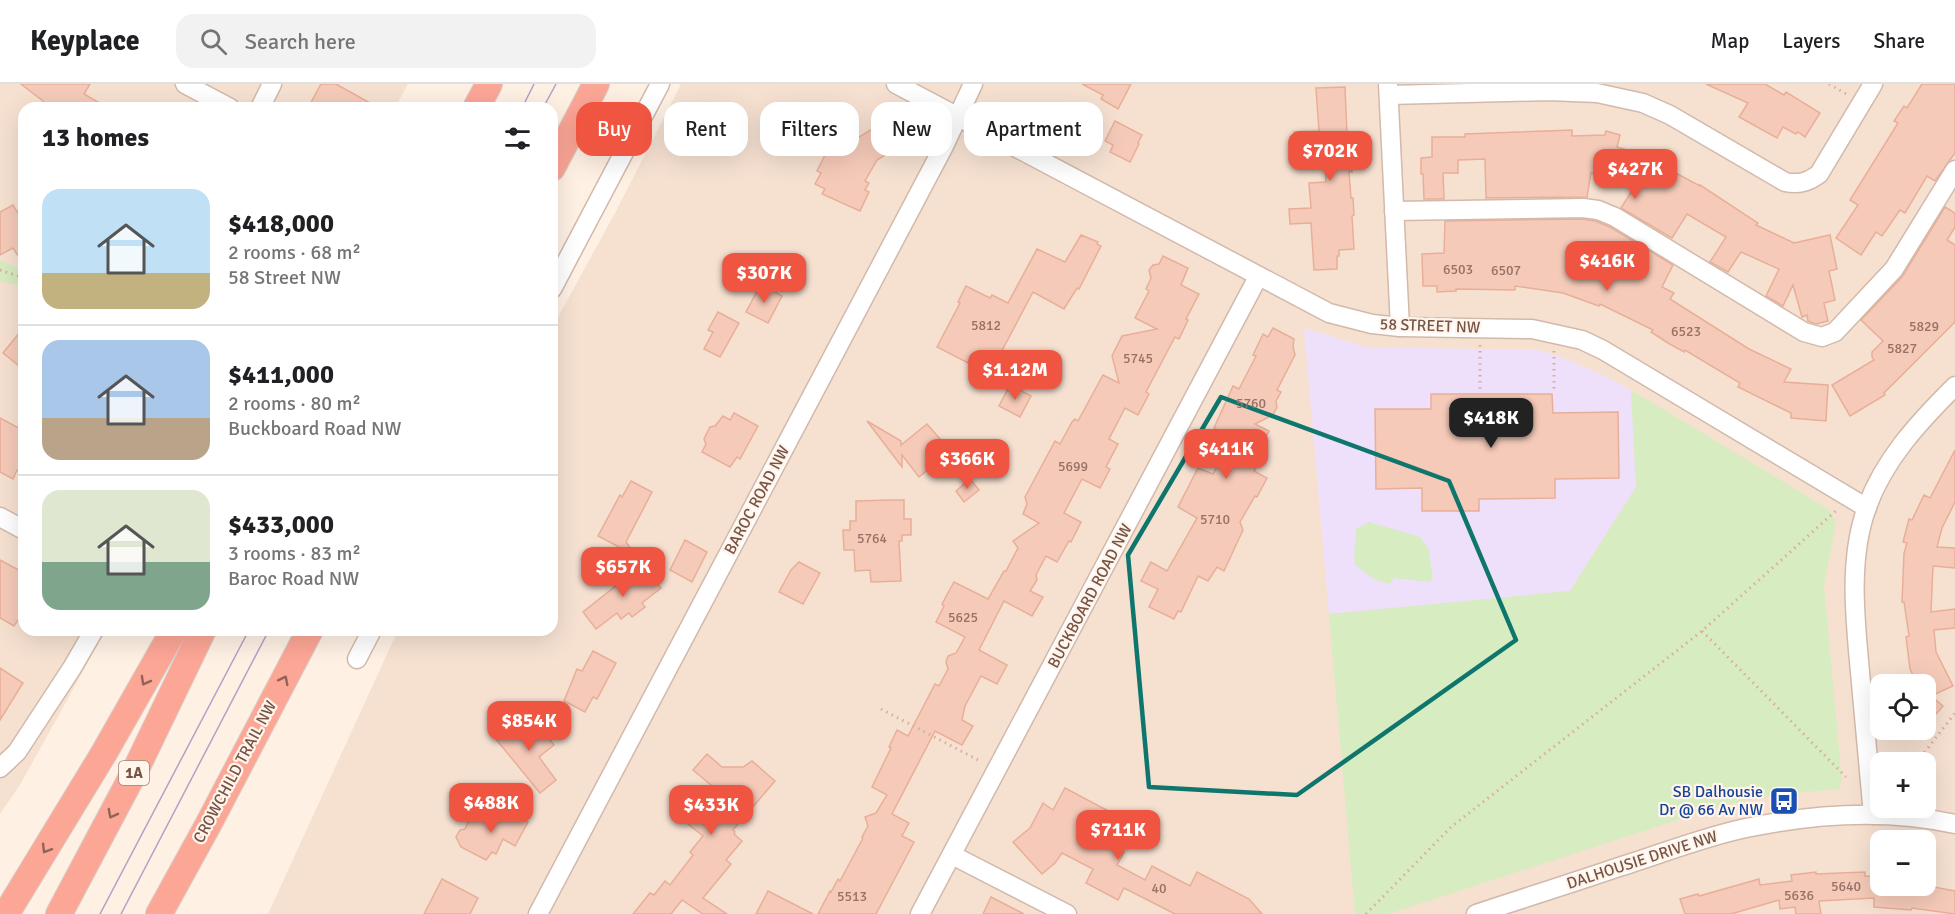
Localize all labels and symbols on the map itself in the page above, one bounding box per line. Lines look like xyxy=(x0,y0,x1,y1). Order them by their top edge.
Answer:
pin: $702K xyxy=(1288,131,1372,182)
pin: $427K xyxy=(1593,149,1677,200)
pin: $416K xyxy=(1565,241,1649,292)
pin: $307K xyxy=(722,253,806,304)
house number: 6503 xyxy=(1443,261,1473,278)
house number: 6507 xyxy=(1491,262,1521,279)
street label: 58 STREET NW xyxy=(1379,314,1481,338)
house number: 5812 xyxy=(971,317,1001,334)
house number: 5829 xyxy=(1909,318,1939,335)
house number: 6523 xyxy=(1671,323,1701,340)
house number: 5827 xyxy=(1887,340,1917,357)
pin: $1.12M xyxy=(966,350,1064,401)
house number: 5745 xyxy=(1123,350,1153,367)
house number: 5760 xyxy=(1236,395,1266,412)
pin: $418K xyxy=(1449,398,1533,449)
pin: $411K xyxy=(1184,429,1268,480)
pin: $366K xyxy=(925,439,1009,490)
street label: BAROC ROAD NW xyxy=(720,442,794,558)
house number: 5699 xyxy=(1058,458,1088,475)
house number: 5710 xyxy=(1200,511,1230,528)
street label: BUCKBOARD ROAD NW xyxy=(1044,520,1137,672)
house number: 5764 xyxy=(857,530,888,547)
pin: $657K xyxy=(581,547,665,598)
house number: 5625 xyxy=(948,609,978,626)
one-way arrow xyxy=(141,675,152,685)
one-way arrow xyxy=(277,676,288,686)
street label: CROWCHILD TRAIL NW xyxy=(189,697,281,847)
pin: $854K xyxy=(487,701,571,752)
road number: 1A xyxy=(119,761,149,785)
place label: SB Dalhousie Dr @ 66 Av NW xyxy=(1659,782,1763,820)
pin: $488K xyxy=(449,783,533,834)
pin: $433K xyxy=(669,785,753,836)
bus stop icon: SB Dalhousie Dr @ 66 Av NW xyxy=(1768,785,1800,817)
one-way arrow xyxy=(108,808,119,819)
pin: $711K xyxy=(1076,810,1160,861)
street label: DALHOUSIE DRIVE NW xyxy=(1564,826,1720,894)
one-way arrow xyxy=(42,843,53,853)
house number: 5640 xyxy=(1831,878,1861,895)
house number: 40 xyxy=(1151,880,1167,897)
house number: 5636 xyxy=(1784,887,1814,904)
house number: 5513 xyxy=(837,888,867,905)

